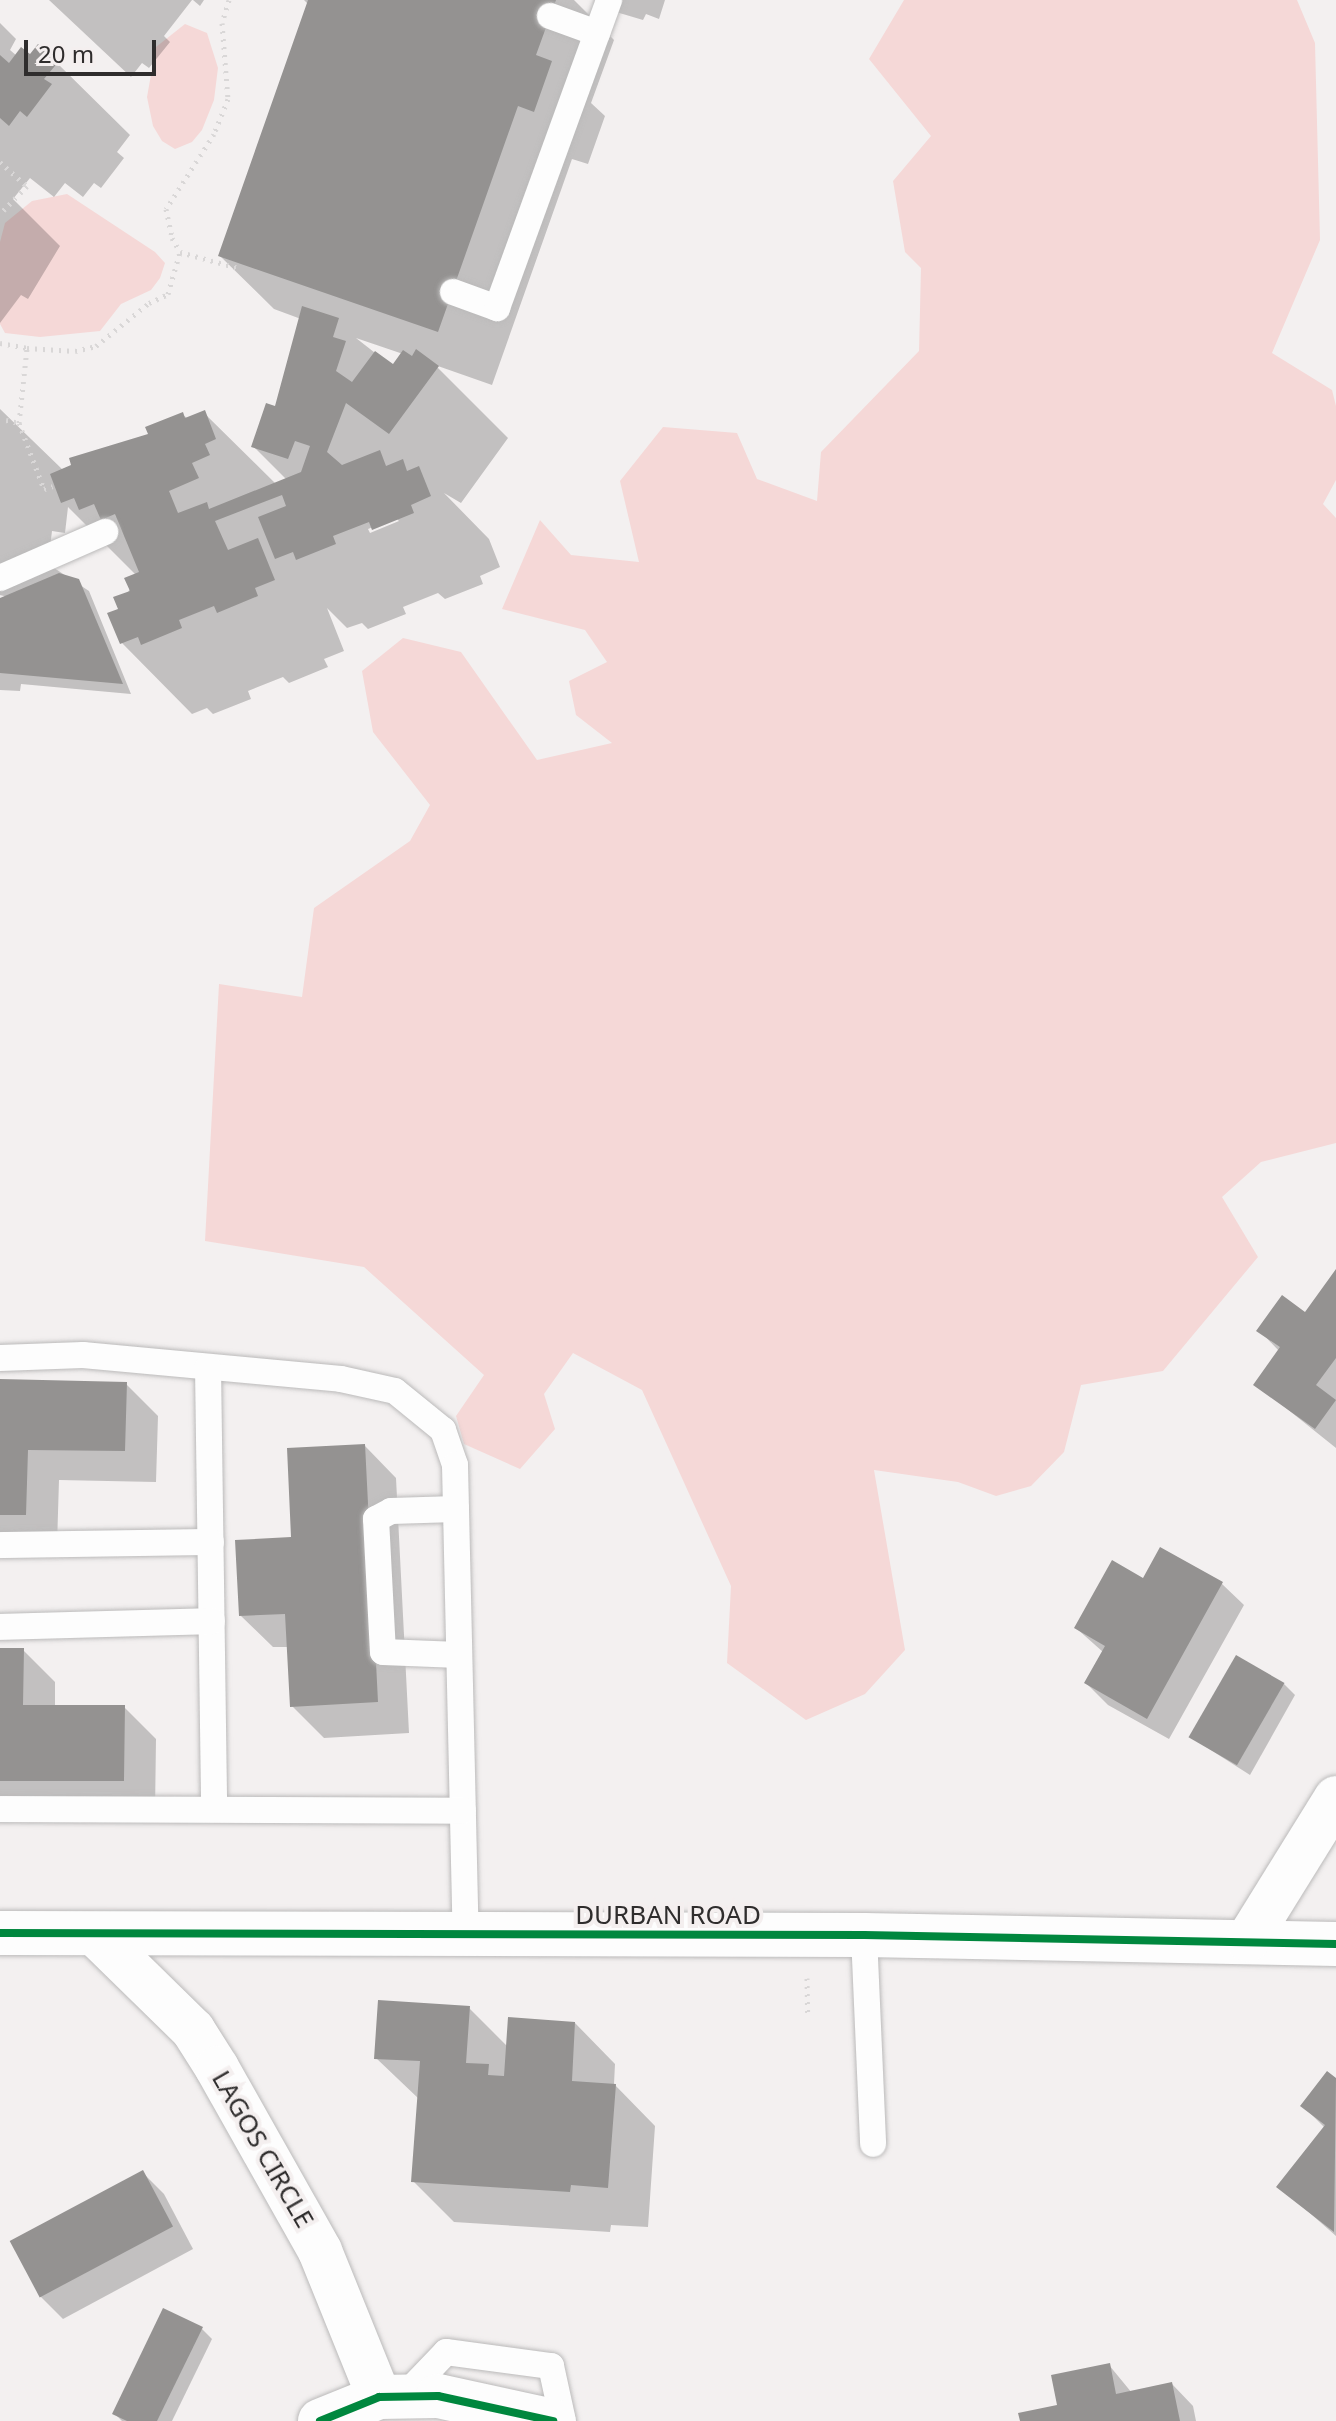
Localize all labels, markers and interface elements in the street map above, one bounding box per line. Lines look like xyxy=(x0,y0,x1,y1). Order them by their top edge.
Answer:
scale bar xyxy=(28,24,160,74)
text: 20 m xyxy=(38,37,94,70)
street label: DURBAN ROAD xyxy=(575,1899,761,1931)
street label: LAGOS CIRCLE xyxy=(206,2065,320,2233)

